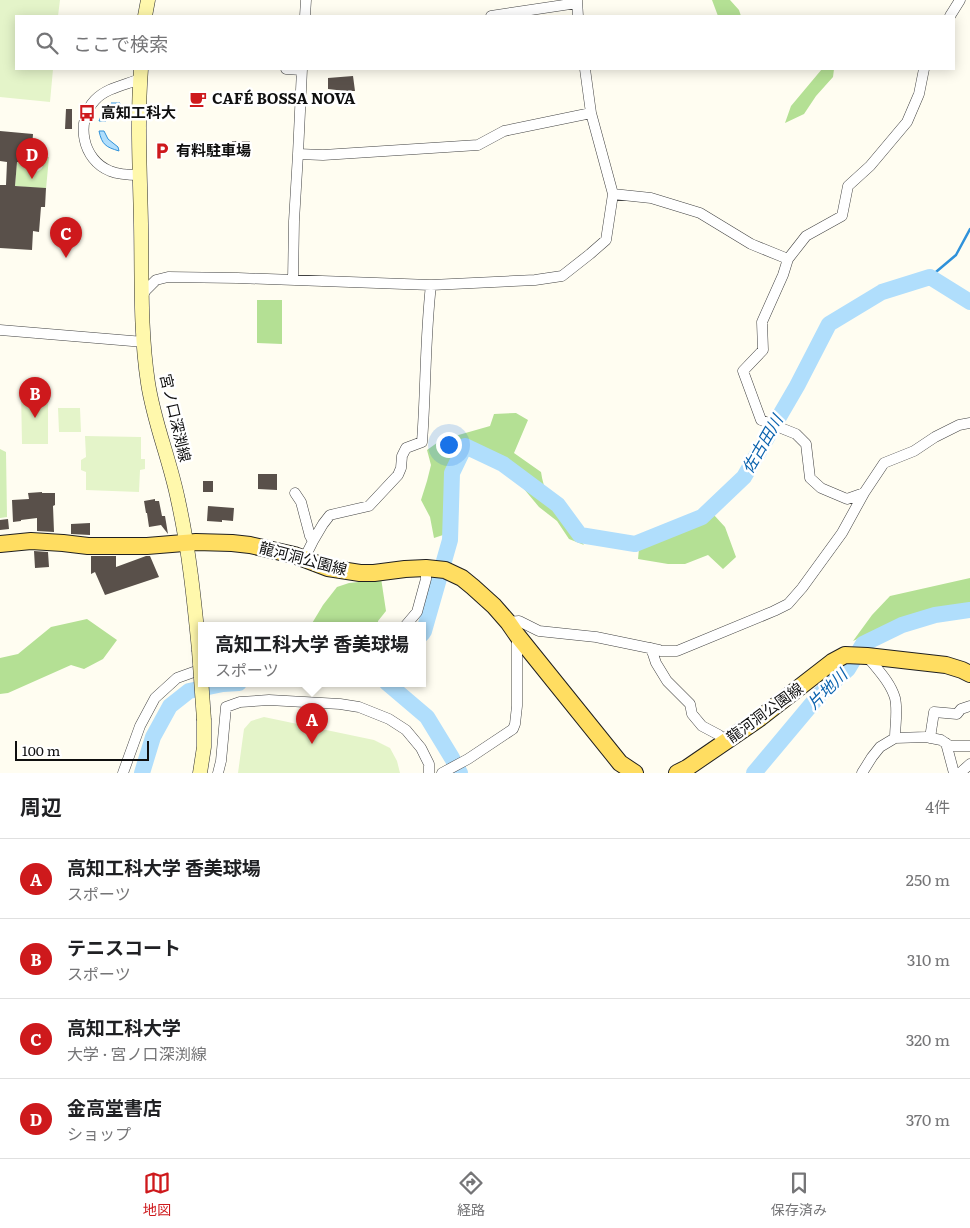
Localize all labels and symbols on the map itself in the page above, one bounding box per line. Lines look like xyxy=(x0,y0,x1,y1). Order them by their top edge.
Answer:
place label: CAFÉ BOSSA NOVA xyxy=(212,86,356,109)
cafe icon: CAFÉ BOSSA NOVA xyxy=(188,89,208,109)
place label: 高知工科大 xyxy=(101,100,176,123)
bus stop icon: 高知工科大 xyxy=(77,103,97,123)
pin: D xyxy=(16,138,48,179)
place label: 有料駐車場 xyxy=(176,138,251,161)
parking icon: 有料駐車場 xyxy=(152,141,172,161)
pin: C xyxy=(50,217,82,258)
street label: 宮ノ口深渕線 xyxy=(155,371,198,464)
pin: B xyxy=(19,377,51,418)
water label: 佐古田川 xyxy=(735,408,789,477)
your location xyxy=(436,432,462,458)
street label: 龍河洞公園線 xyxy=(257,535,350,580)
water label: 片地川 xyxy=(801,661,853,714)
street label: 龍河洞公園線 xyxy=(721,676,807,748)
pin: A xyxy=(296,703,328,744)
scale bar xyxy=(15,738,149,761)

